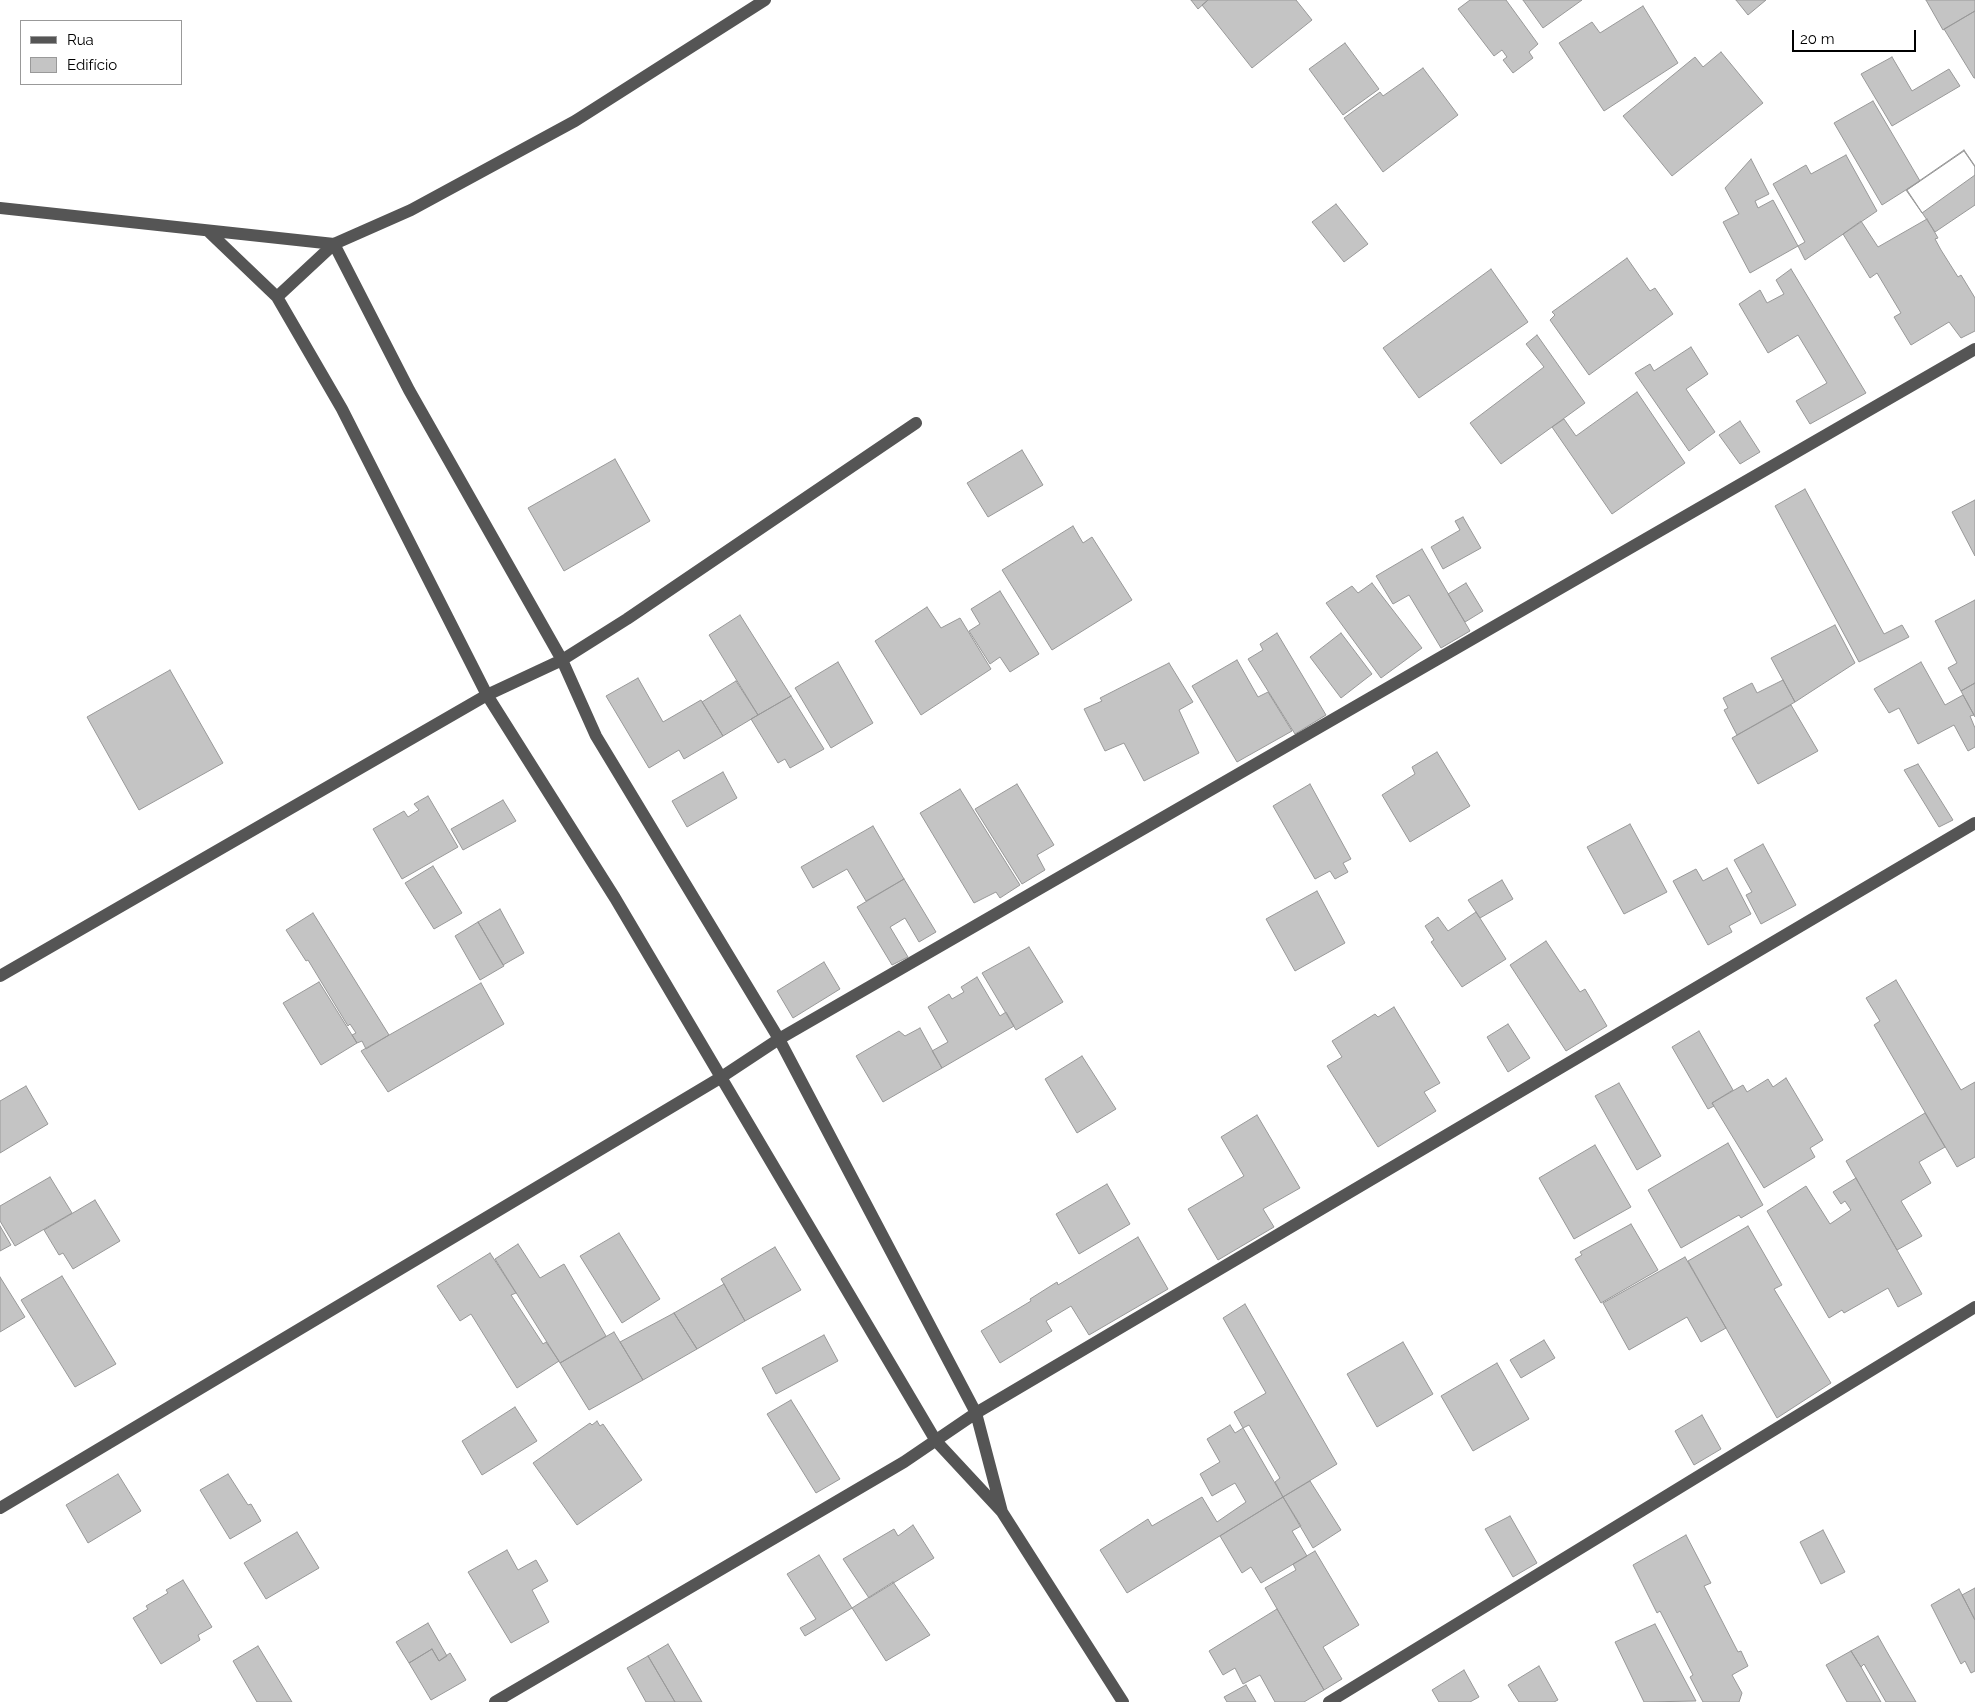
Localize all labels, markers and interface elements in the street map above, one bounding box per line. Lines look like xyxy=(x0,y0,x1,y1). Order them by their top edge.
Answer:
legend xyxy=(20,20,182,85)
scale bar xyxy=(1795,20,1919,52)
text: 20 m xyxy=(1800,30,1835,48)
text: Rua xyxy=(67,31,94,49)
text: Edifício xyxy=(67,56,117,74)

